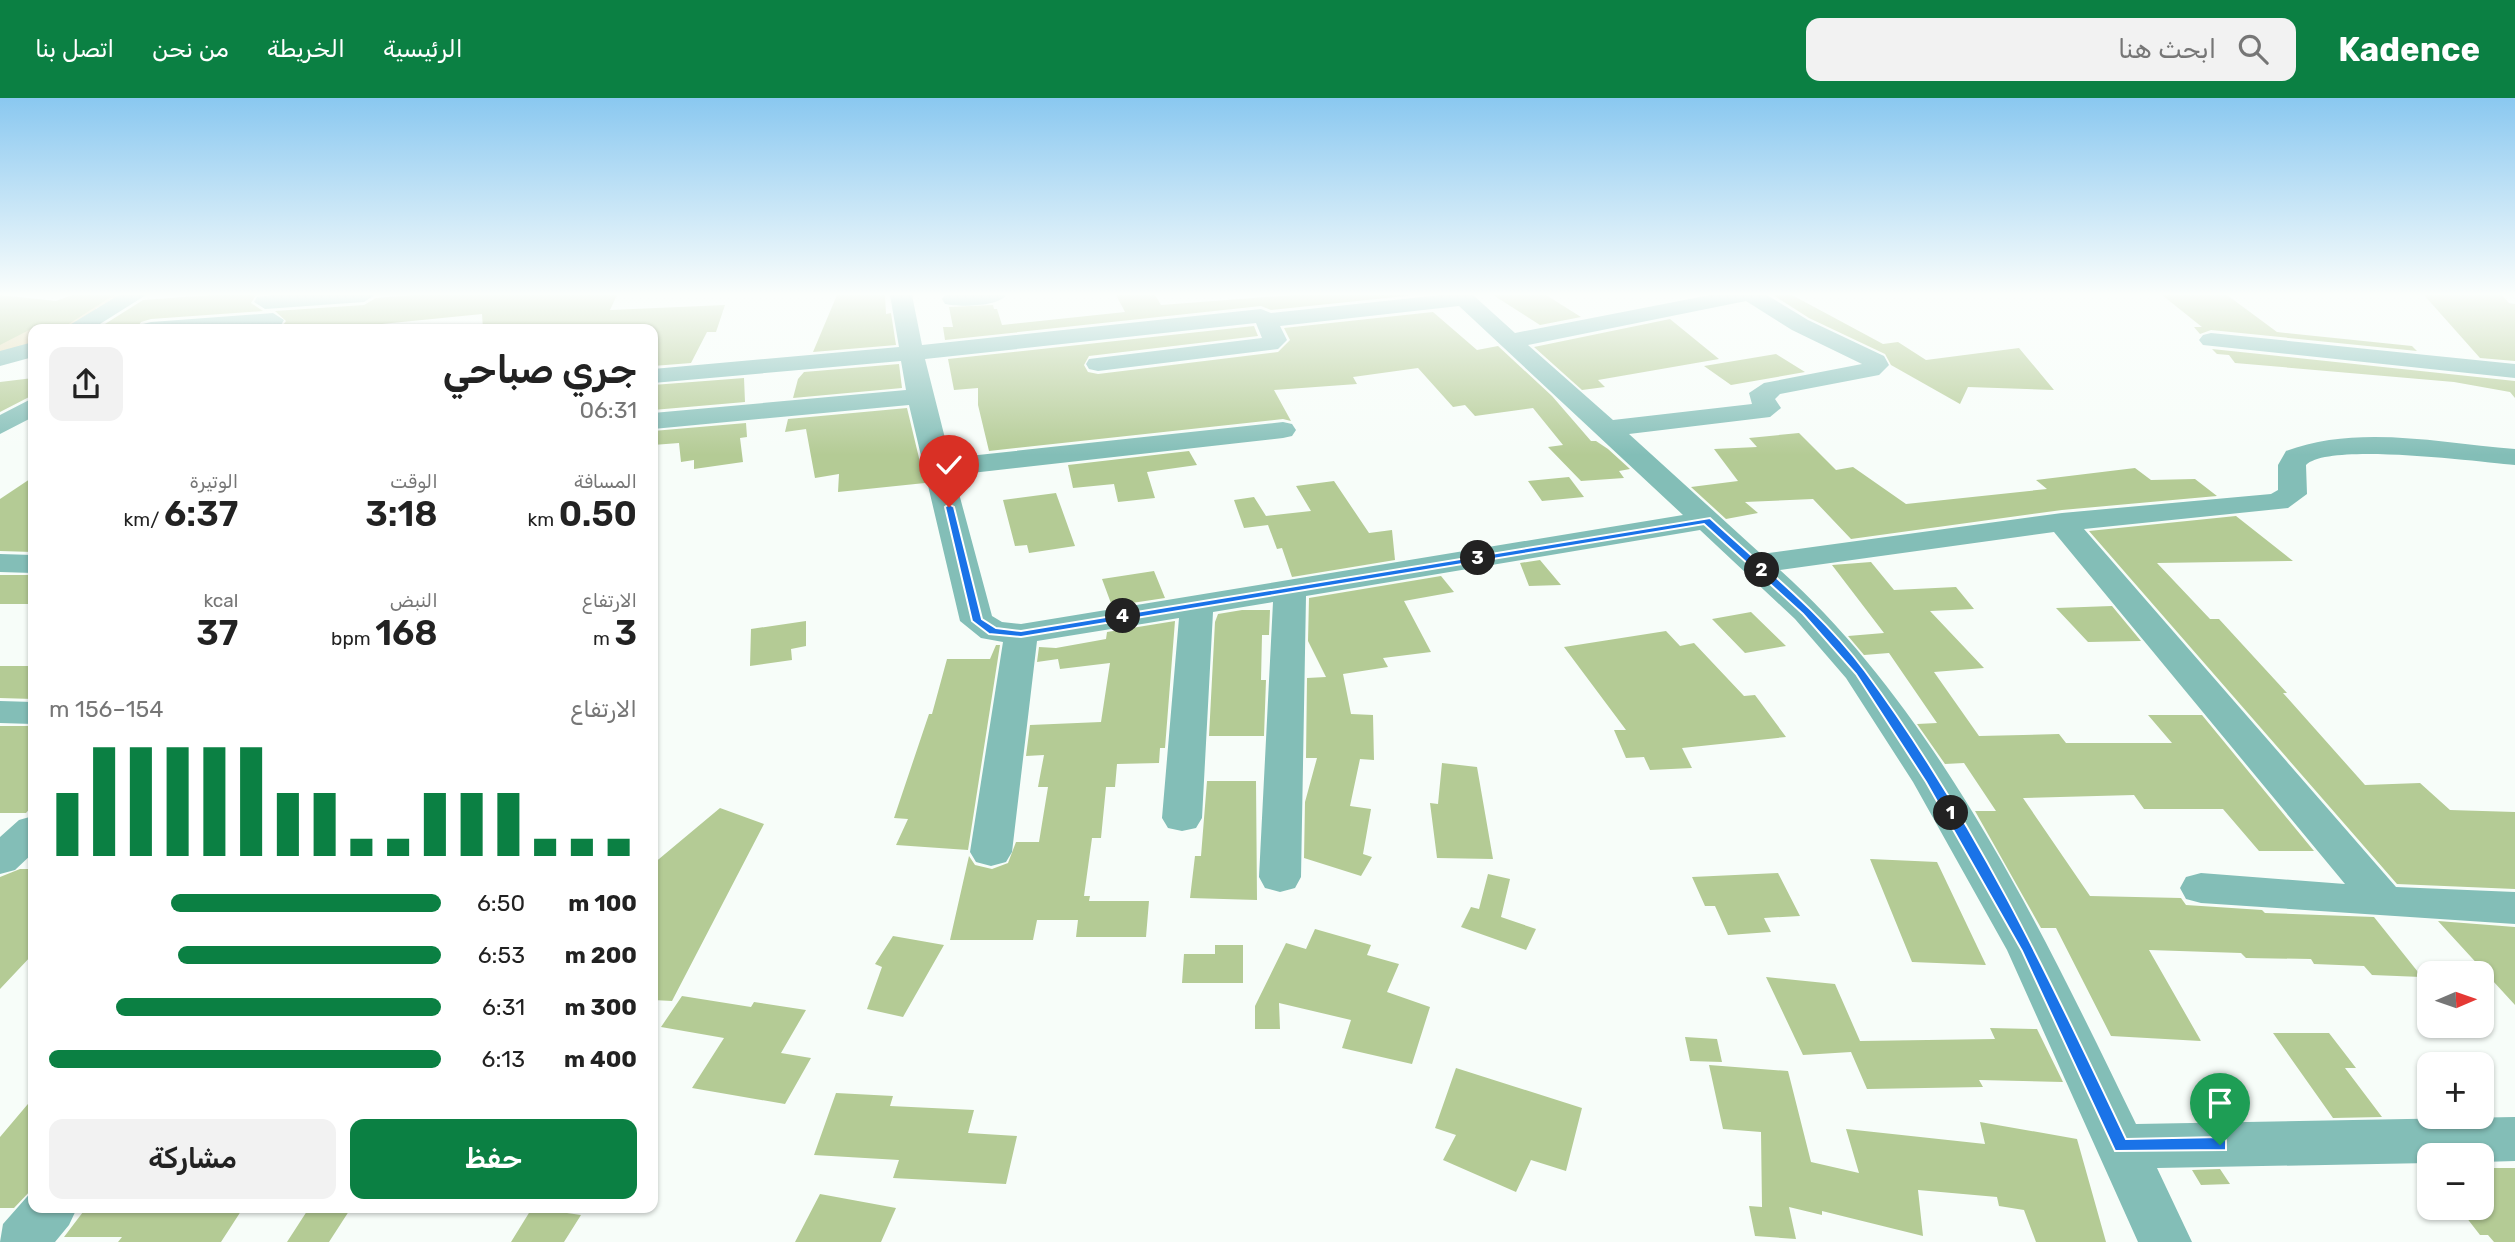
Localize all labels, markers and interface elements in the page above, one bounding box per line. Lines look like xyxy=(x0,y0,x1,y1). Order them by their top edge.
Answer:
search box xyxy=(1806,18,2296,81)
icon: search xyxy=(2234,30,2272,68)
text: Kadence xyxy=(2338,30,2480,69)
text: ابحث هنا xyxy=(2118,34,2216,65)
text: اتصل بنا xyxy=(35,35,114,63)
text: من نحن xyxy=(152,35,229,63)
text: الخريطة xyxy=(267,35,345,63)
text: الرئيسية xyxy=(383,35,463,63)
button: share xyxy=(49,347,123,421)
text: جري صباحي xyxy=(443,347,637,393)
text: 06:31 xyxy=(579,396,637,424)
pin xyxy=(919,435,979,507)
icon: check xyxy=(930,446,968,484)
text: الوتيرة xyxy=(189,470,238,493)
text: الوقت xyxy=(390,470,438,493)
text: المسافة xyxy=(574,470,637,493)
text: 6:37 xyxy=(164,493,238,535)
text: 3:18 xyxy=(365,493,438,535)
text: 0.50 xyxy=(559,493,637,535)
text: /km xyxy=(124,508,164,531)
text: km xyxy=(527,508,559,531)
pin: 3 xyxy=(1460,540,1496,575)
text: 3 xyxy=(1471,546,1484,569)
pin: 2 xyxy=(1744,552,1780,588)
text: 2 xyxy=(1755,558,1768,581)
text: kcal xyxy=(203,589,238,612)
text: النبض xyxy=(390,589,438,612)
text: الارتفاع xyxy=(582,589,637,612)
pin: 4 xyxy=(1106,598,1140,634)
text: 4 xyxy=(1116,604,1129,627)
text: 37 xyxy=(196,612,238,654)
text: 168 xyxy=(375,612,438,654)
text: 3 xyxy=(614,612,637,654)
text: bpm xyxy=(331,627,375,650)
text: m xyxy=(593,627,614,650)
text: 154–156 m xyxy=(49,695,163,723)
text: الارتفاع xyxy=(571,695,637,723)
pin: 1 xyxy=(1934,796,1968,830)
text: 1 xyxy=(1946,801,1955,824)
text: 6:50 xyxy=(477,889,525,917)
text: 100 m xyxy=(568,889,637,917)
text: 6:53 xyxy=(478,941,525,969)
text: 200 m xyxy=(565,941,637,969)
north arrow xyxy=(2417,961,2494,1038)
map controls xyxy=(2417,961,2494,1220)
text: 6:31 xyxy=(482,993,525,1021)
text: 300 m xyxy=(565,993,637,1021)
text: 6:13 xyxy=(482,1045,525,1073)
text: 400 m xyxy=(564,1045,637,1073)
button: + xyxy=(2417,1052,2494,1129)
pin xyxy=(2190,1073,2250,1145)
icon: arrive xyxy=(2201,1084,2239,1122)
button: مشاركة xyxy=(49,1119,336,1199)
button: حفظ xyxy=(350,1119,637,1199)
button: − xyxy=(2417,1143,2494,1220)

